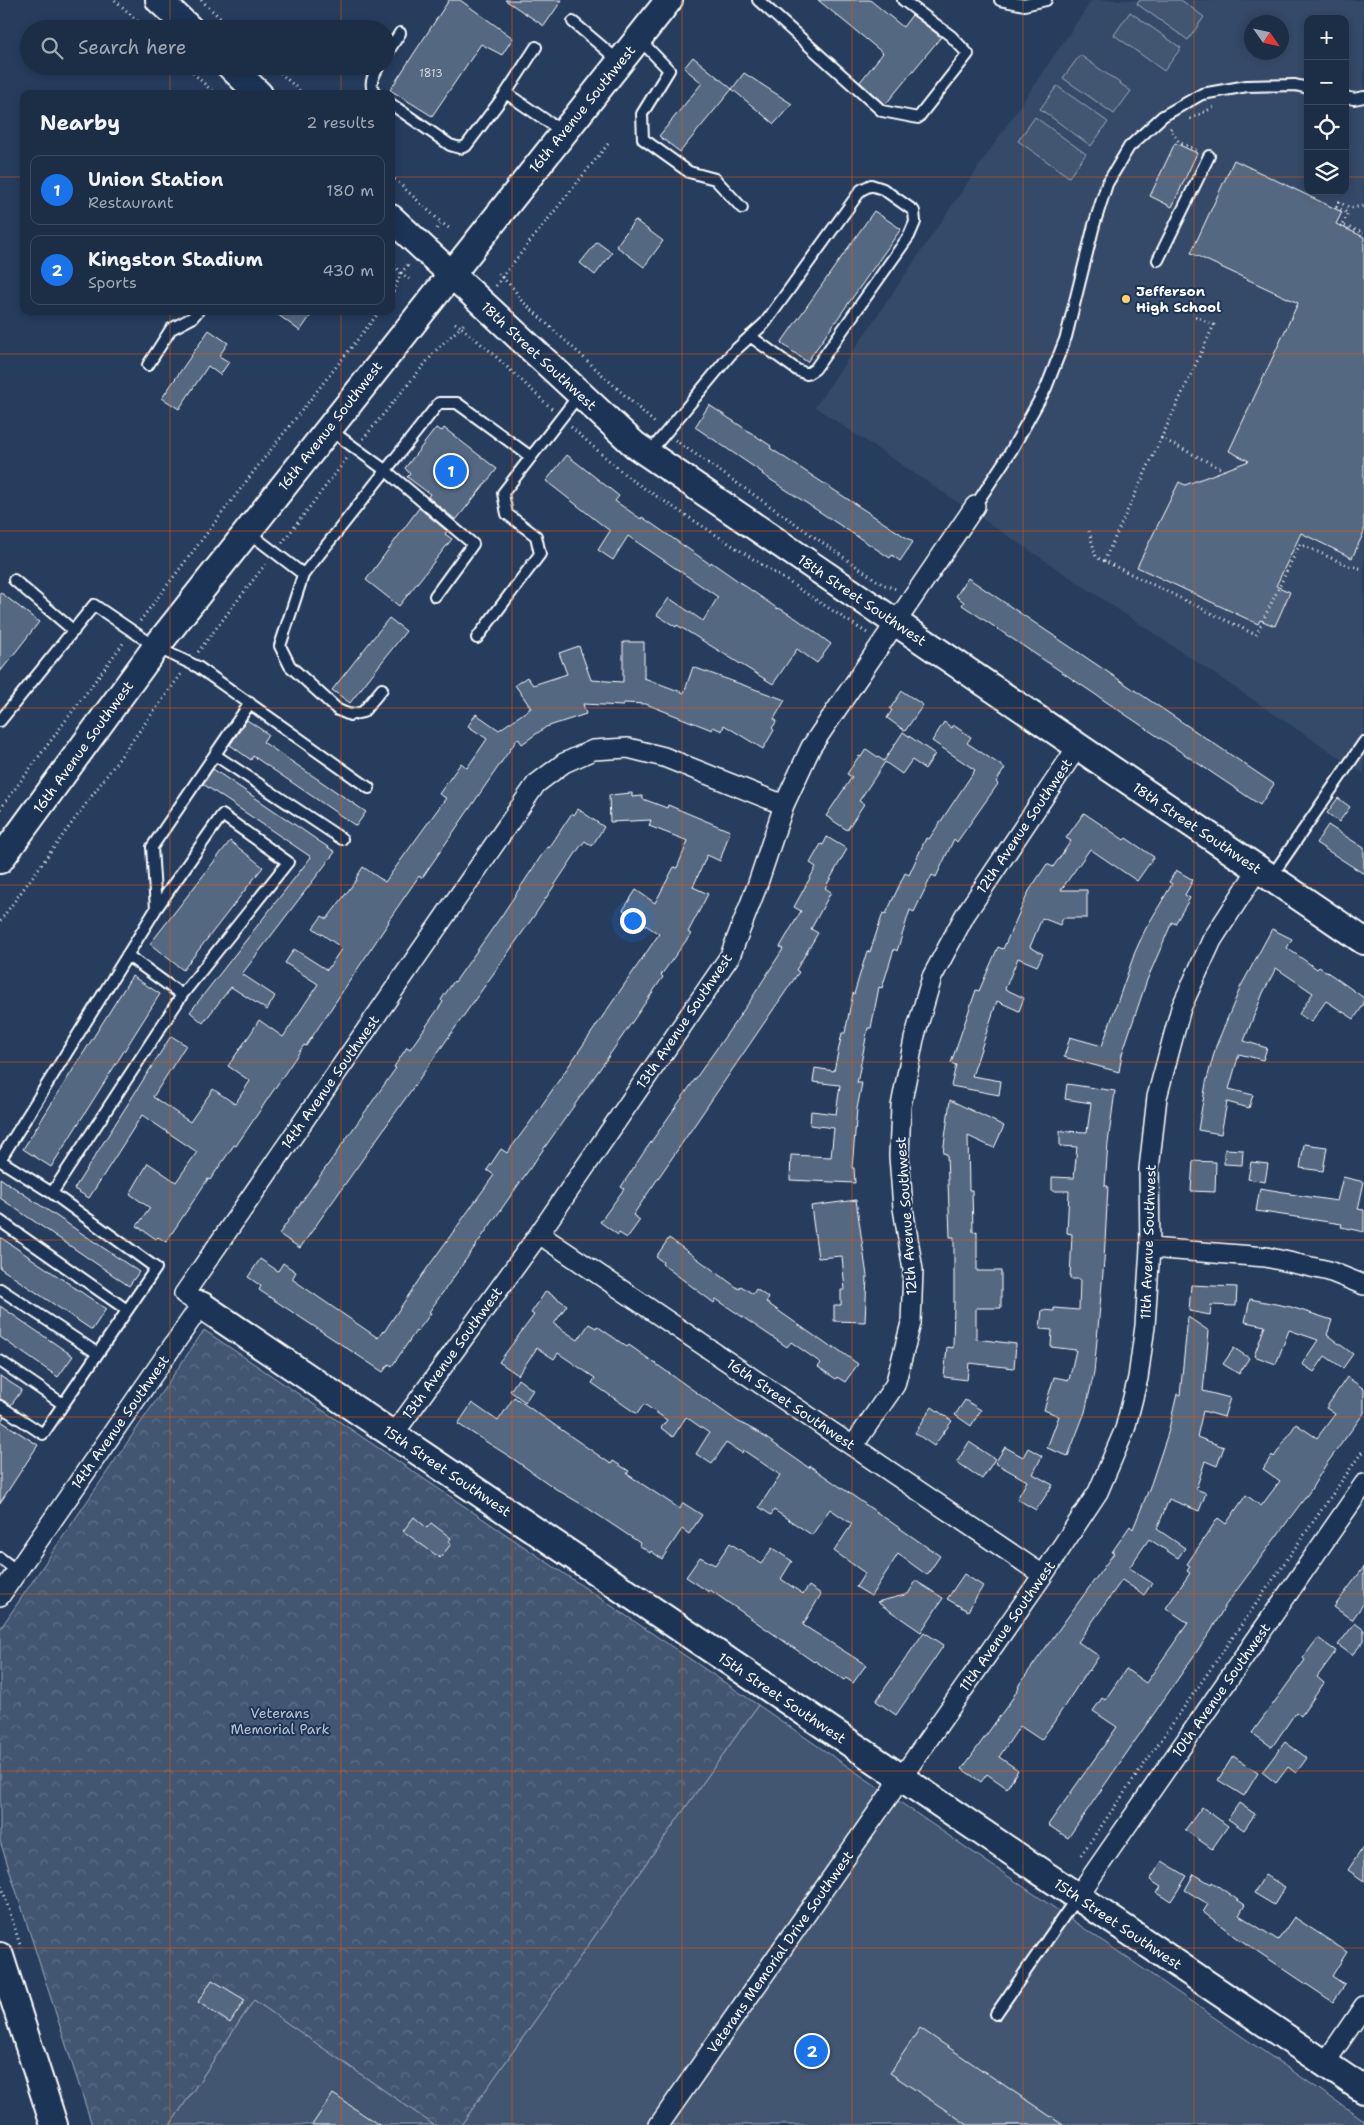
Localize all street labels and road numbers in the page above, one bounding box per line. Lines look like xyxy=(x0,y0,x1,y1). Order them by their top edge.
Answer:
street label: 16th Avenue Southwest xyxy=(525,41,639,177)
street label: 18th Street Southwest xyxy=(477,298,601,414)
street label: 16th Avenue Southwest xyxy=(274,358,386,494)
street label: 18th Street Southwest xyxy=(794,550,930,650)
street label: 16th Avenue Southwest xyxy=(29,677,137,817)
street label: 12th Avenue Southwest xyxy=(972,755,1076,897)
street label: 18th Street Southwest xyxy=(1129,778,1265,878)
street label: 13th Avenue Southwest xyxy=(632,950,736,1092)
street label: 14th Avenue Southwest xyxy=(277,1012,383,1152)
street label: 12th Avenue Southwest xyxy=(891,1136,921,1296)
street label: 11th Avenue Southwest xyxy=(1136,1164,1160,1320)
street label: 13th Avenue Southwest xyxy=(398,1283,506,1423)
street label: 14th Avenue Southwest xyxy=(67,1352,173,1492)
street label: 16th Street Southwest xyxy=(723,1354,859,1454)
street label: 15th Street Southwest xyxy=(380,1421,514,1521)
street label: 11th Avenue Southwest xyxy=(955,1557,1059,1695)
street label: 10th Avenue Southwest xyxy=(1168,1619,1274,1761)
street label: 15th Street Southwest xyxy=(715,1648,849,1748)
street label: Veterans Memorial Drive Southwest xyxy=(703,1847,857,2057)
street label: 15th Street Southwest xyxy=(1051,1874,1185,1974)

